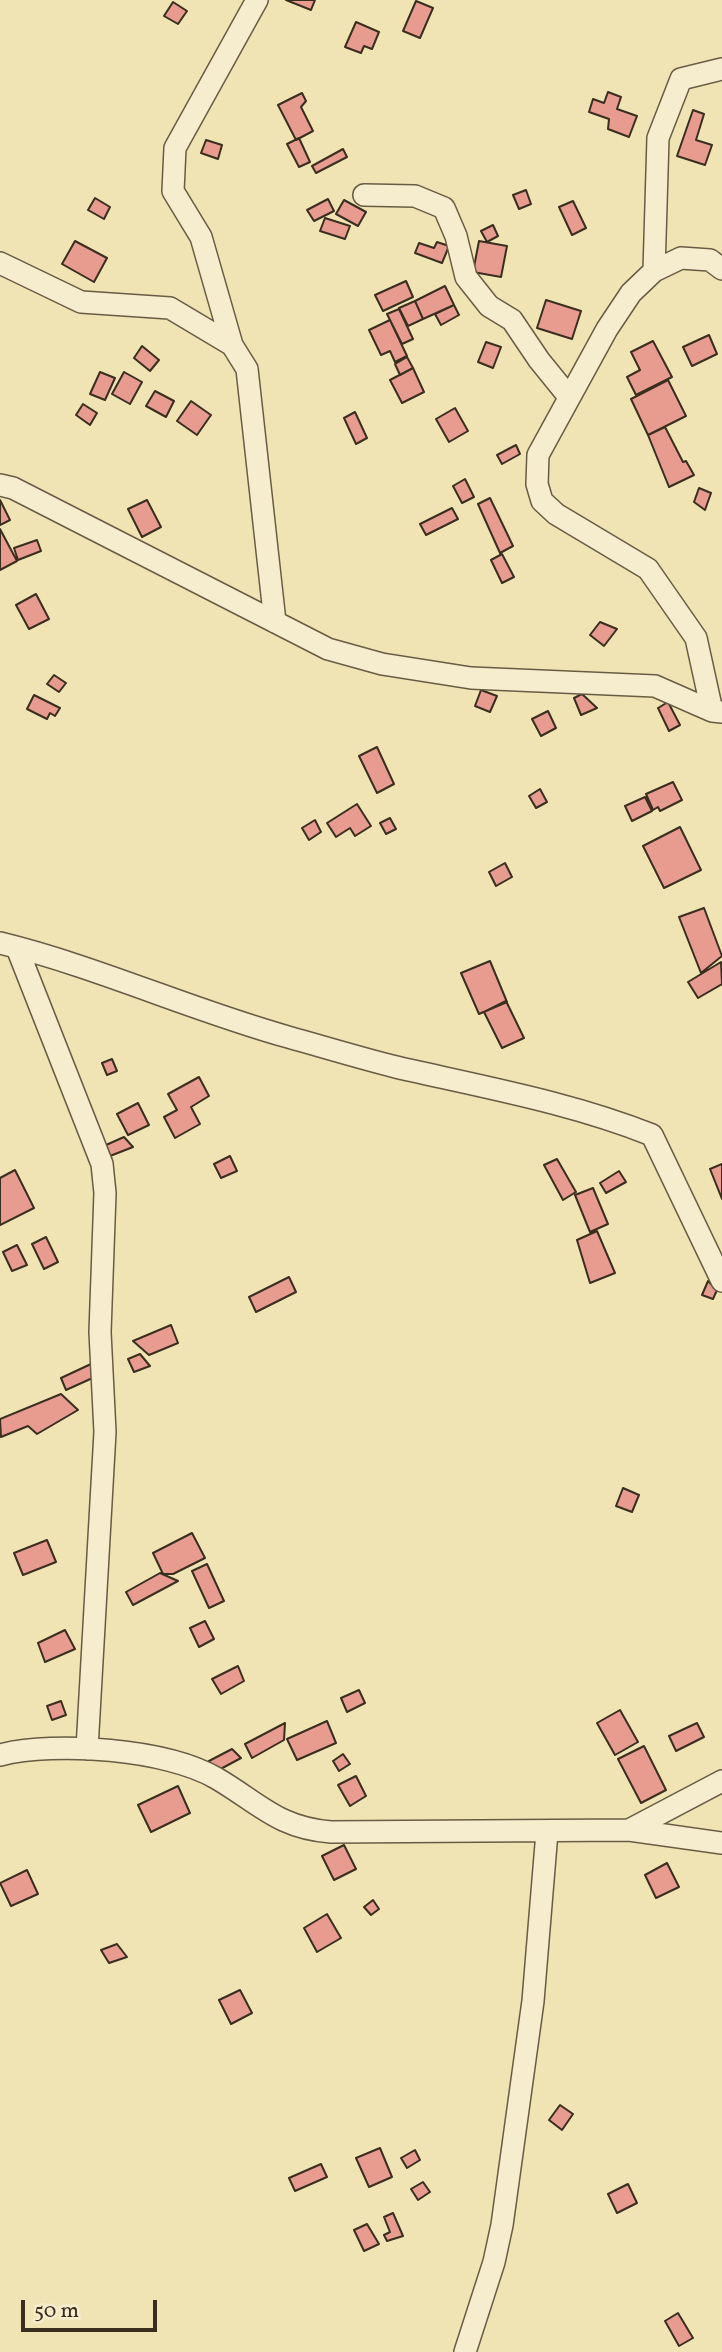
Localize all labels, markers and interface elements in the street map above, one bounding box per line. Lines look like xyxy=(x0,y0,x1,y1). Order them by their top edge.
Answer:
scale bar xyxy=(24,2286,161,2330)
text: 50 m xyxy=(34,2297,79,2326)

